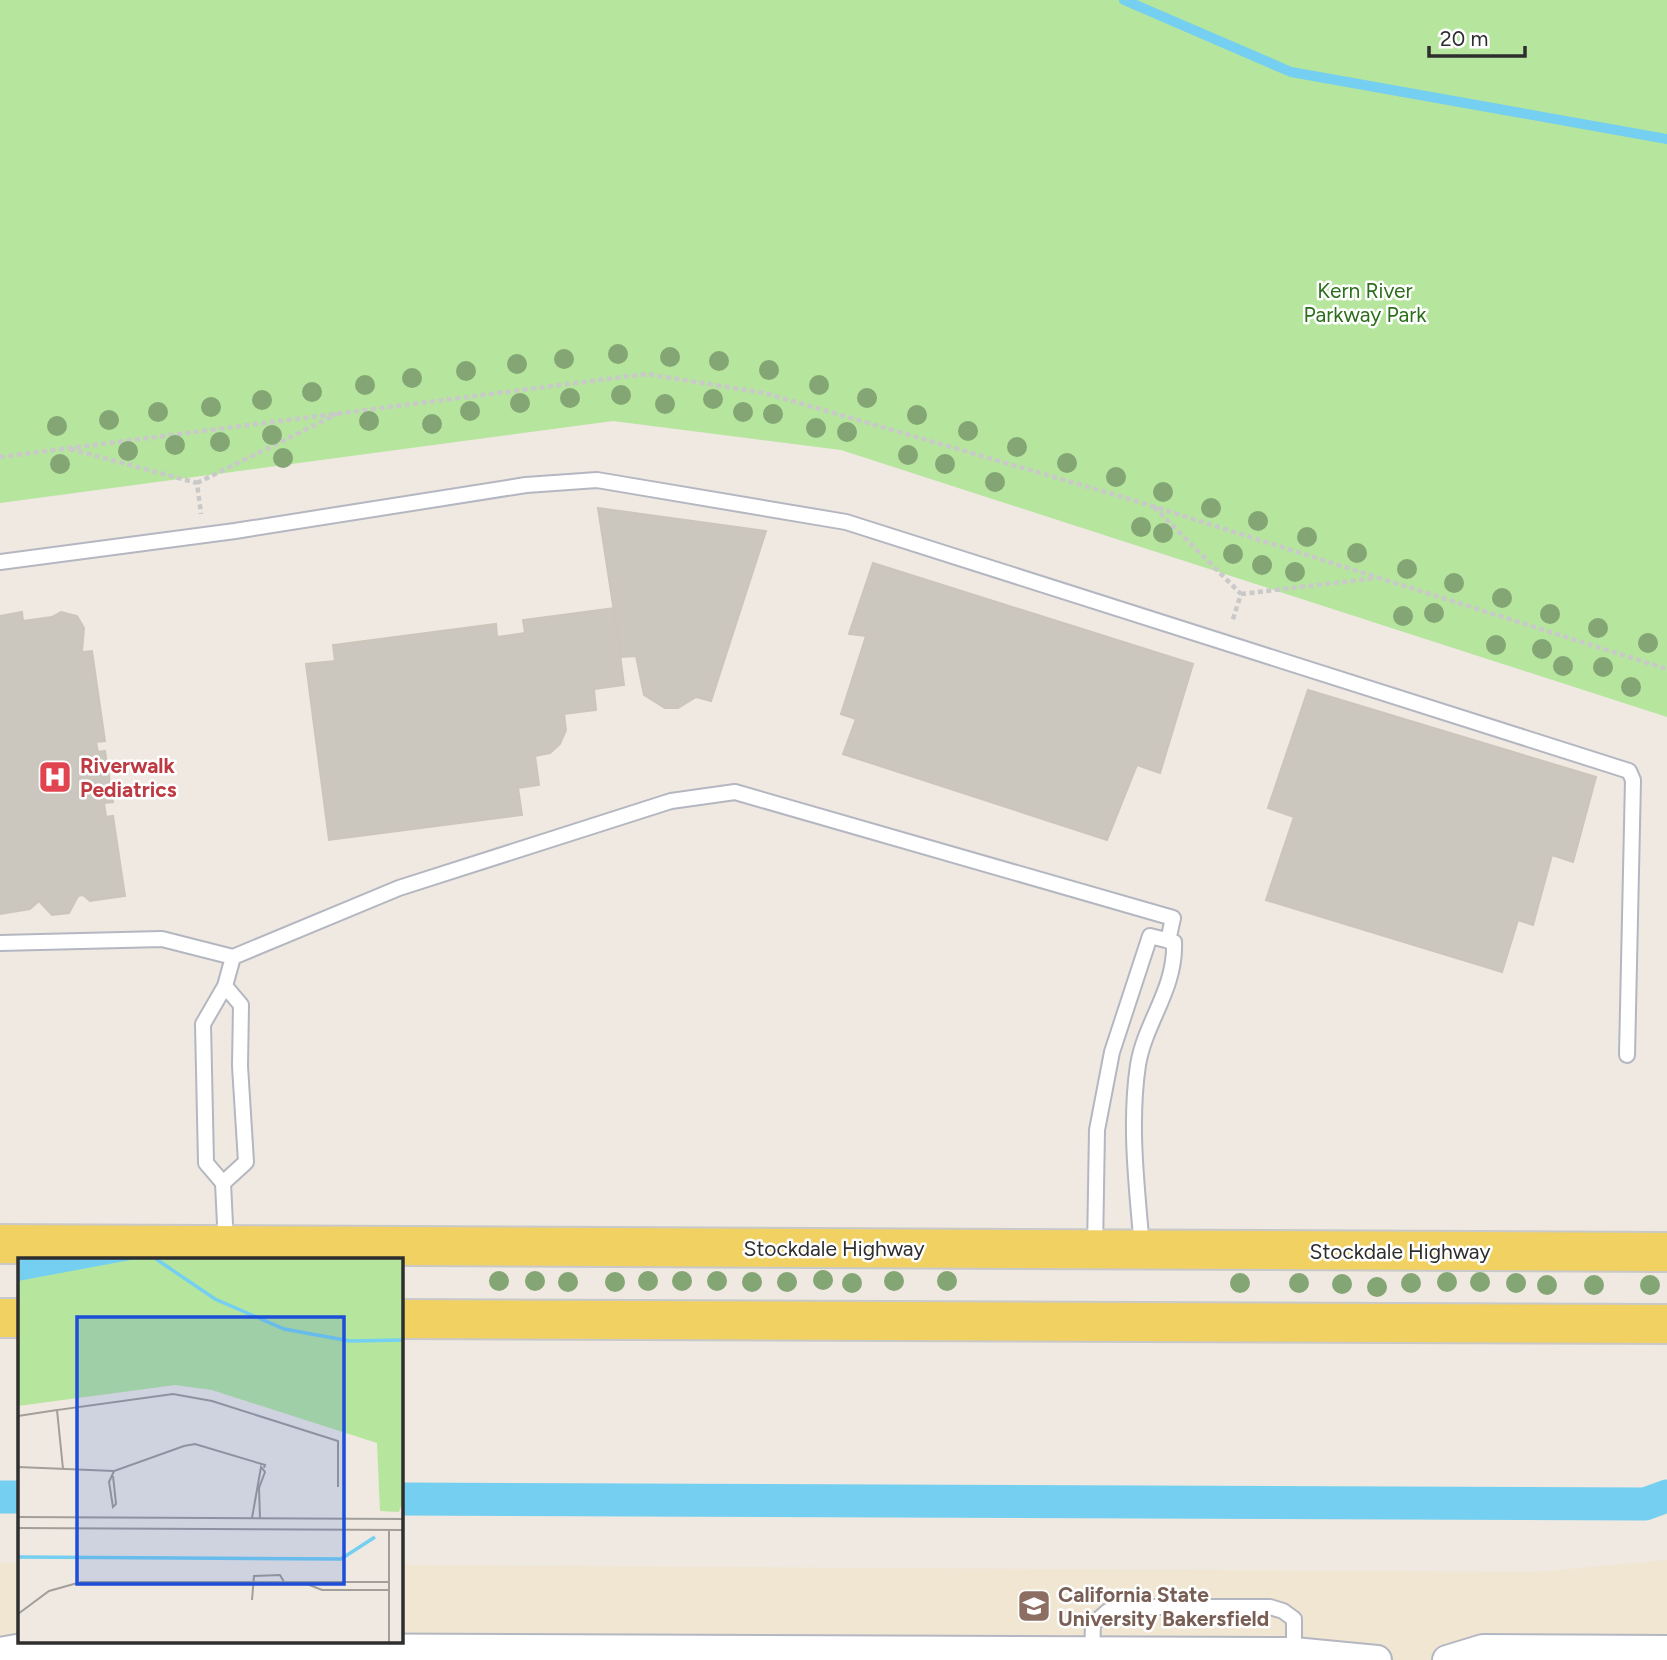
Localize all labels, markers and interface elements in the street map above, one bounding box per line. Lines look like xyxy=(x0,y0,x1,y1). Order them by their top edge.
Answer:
scale bar xyxy=(1429,14,1525,58)
text: 20 m xyxy=(1440,26,1488,51)
park label: Kern River Parkway Park xyxy=(1304,278,1427,327)
place label: Riverwalk Pediatrics xyxy=(80,753,177,802)
hospital icon: Riverwalk Pediatrics xyxy=(36,758,74,796)
street label: Stockdale Highway xyxy=(744,1236,924,1261)
street label: Stockdale Highway xyxy=(1310,1239,1490,1264)
inset map xyxy=(18,1258,402,1642)
place label: California State University Bakersfield xyxy=(1058,1582,1269,1631)
school or university icon: California State University Bakersfield xyxy=(1015,1587,1053,1625)

